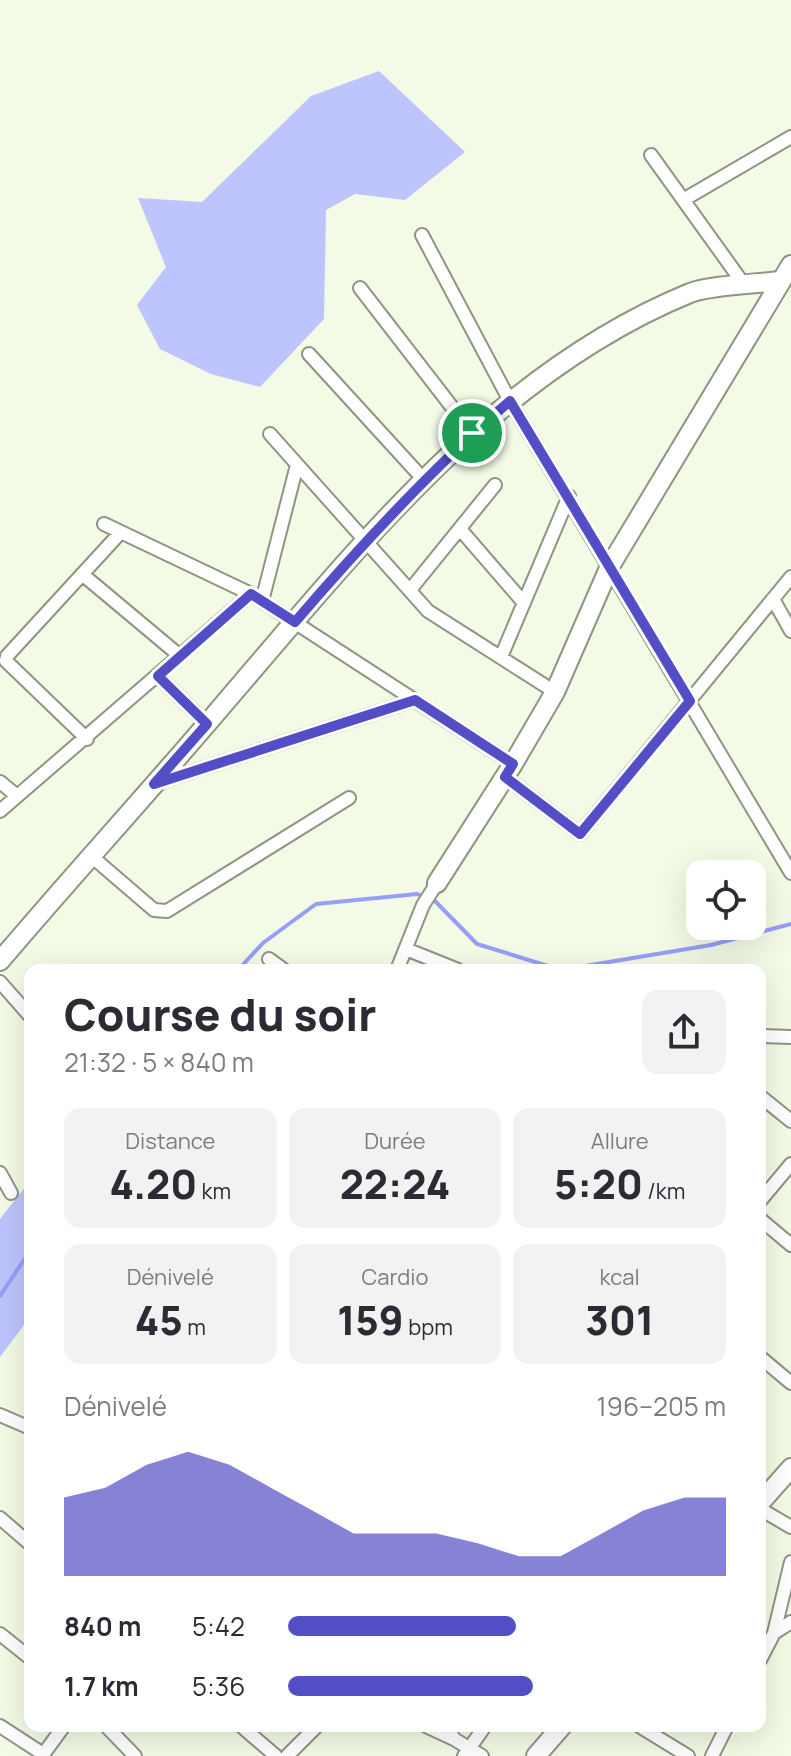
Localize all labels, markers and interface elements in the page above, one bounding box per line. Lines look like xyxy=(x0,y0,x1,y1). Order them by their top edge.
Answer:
pin xyxy=(438,399,506,467)
icon: arrive xyxy=(450,411,494,455)
map controls xyxy=(686,860,766,940)
button: locate xyxy=(686,860,766,940)
text: Course du soir xyxy=(64,984,376,1044)
button: share xyxy=(642,990,726,1074)
text: 21:32 · 5 × 840 m xyxy=(64,1044,254,1080)
text: Distance xyxy=(125,1126,215,1156)
text: Durée xyxy=(364,1126,426,1156)
text: Allure xyxy=(591,1126,649,1156)
text: 4.20 xyxy=(109,1156,197,1211)
text: 22:24 xyxy=(340,1156,450,1211)
text: 5:20 xyxy=(554,1156,643,1211)
text: km xyxy=(197,1176,231,1206)
text: /km xyxy=(643,1176,685,1206)
text: Dénivelé xyxy=(127,1262,214,1292)
text: Cardio xyxy=(362,1262,428,1292)
text: kcal xyxy=(600,1262,640,1292)
text: 45 xyxy=(135,1292,183,1347)
text: 159 xyxy=(337,1292,404,1347)
text: 301 xyxy=(585,1292,654,1347)
text: m xyxy=(183,1312,206,1342)
text: bpm xyxy=(404,1312,453,1342)
text: Dénivelé xyxy=(64,1388,167,1424)
text: 196–205 m xyxy=(597,1388,726,1424)
text: 840 m xyxy=(64,1608,141,1644)
text: 5:42 xyxy=(192,1608,245,1644)
text: 1.7 km xyxy=(64,1668,139,1704)
text: 5:36 xyxy=(192,1668,245,1704)

